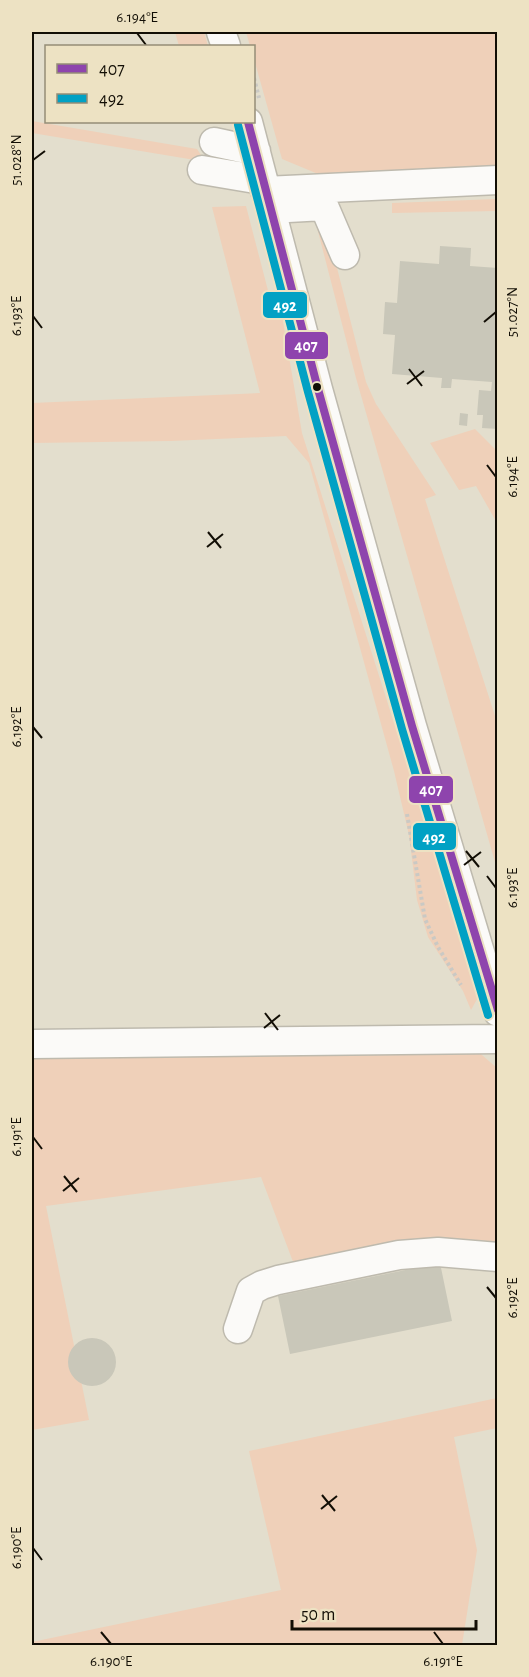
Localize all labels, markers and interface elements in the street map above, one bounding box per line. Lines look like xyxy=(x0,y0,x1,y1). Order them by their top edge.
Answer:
text: 6.194°E xyxy=(116,10,158,25)
legend xyxy=(45,45,255,123)
text: 407 xyxy=(99,61,125,79)
text: 492 xyxy=(99,91,124,109)
text: 51.028°N xyxy=(9,134,24,186)
text: 51.027°N xyxy=(505,287,520,337)
line badge: 492 xyxy=(262,291,308,319)
text: 6.193°E xyxy=(9,296,24,336)
text: 492 xyxy=(273,298,297,314)
line badge: 407 xyxy=(284,331,329,360)
text: 407 xyxy=(294,338,318,354)
unlabelled marker xyxy=(311,381,323,393)
text: 6.194°E xyxy=(505,456,520,498)
text: 6.192°E xyxy=(9,706,24,748)
line badge: 407 xyxy=(408,775,454,804)
text: 407 xyxy=(419,782,443,798)
line badge: 492 xyxy=(412,822,457,851)
text: 492 xyxy=(422,830,446,846)
text: 6.193°E xyxy=(505,868,520,908)
text: 6.191°E xyxy=(9,1117,24,1157)
text: 6.192°E xyxy=(505,1277,520,1319)
text: 6.190°E xyxy=(9,1527,24,1569)
scale bar xyxy=(292,1593,476,1631)
text: 50 m xyxy=(301,1606,335,1624)
text: 6.190°E xyxy=(90,1654,132,1669)
text: 6.191°E xyxy=(423,1654,463,1669)

